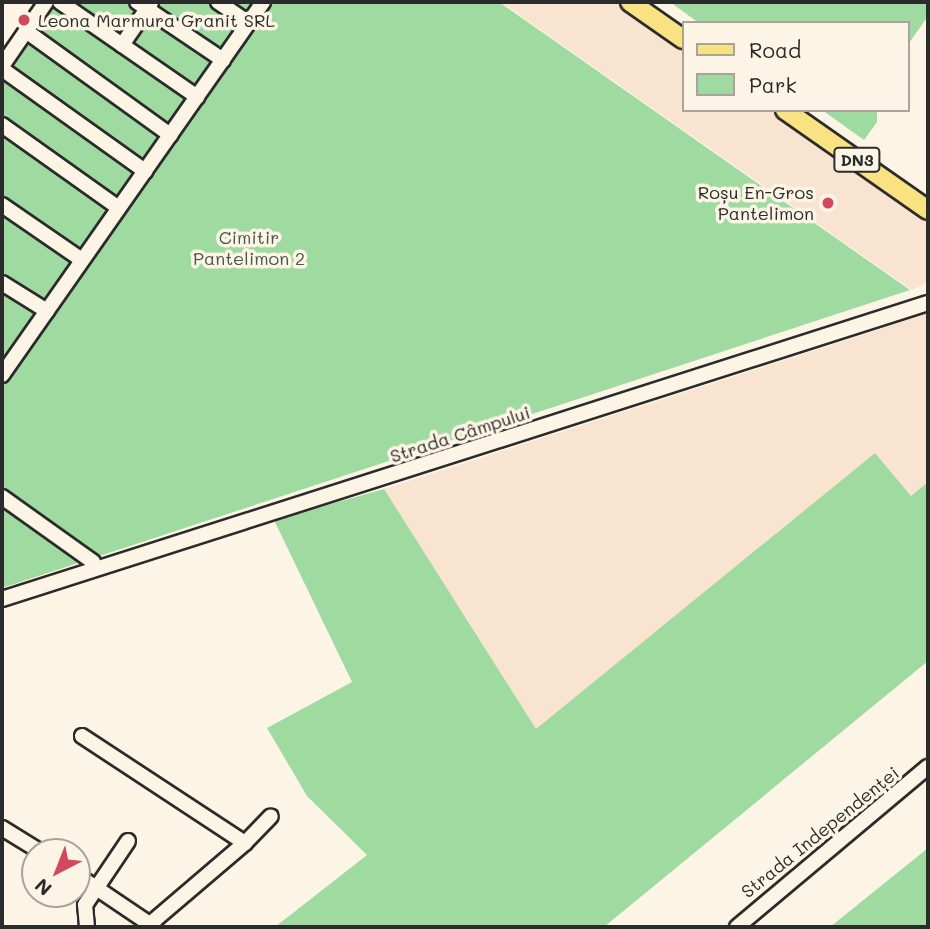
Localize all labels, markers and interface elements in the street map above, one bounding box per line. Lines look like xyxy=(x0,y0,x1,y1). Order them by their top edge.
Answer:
place label: Leona Marmura Granit SRL xyxy=(38,9,275,31)
marker: Leona Marmura Granit SRL xyxy=(16,12,32,28)
legend xyxy=(682,21,909,112)
text: Road xyxy=(749,36,801,63)
text: Park xyxy=(749,71,797,98)
road number: DN3 xyxy=(832,148,882,172)
place label: Roșu En-Gros Pantelimon xyxy=(698,182,814,224)
marker: Roșu En-Gros Pantelimon xyxy=(820,195,836,211)
park label: Cimitir Pantelimon 2 xyxy=(193,227,305,270)
street label: Strada Câmpului xyxy=(387,401,533,467)
street label: Strada Independenței xyxy=(737,762,903,902)
north arrow xyxy=(21,838,91,908)
text: N xyxy=(29,873,57,902)

